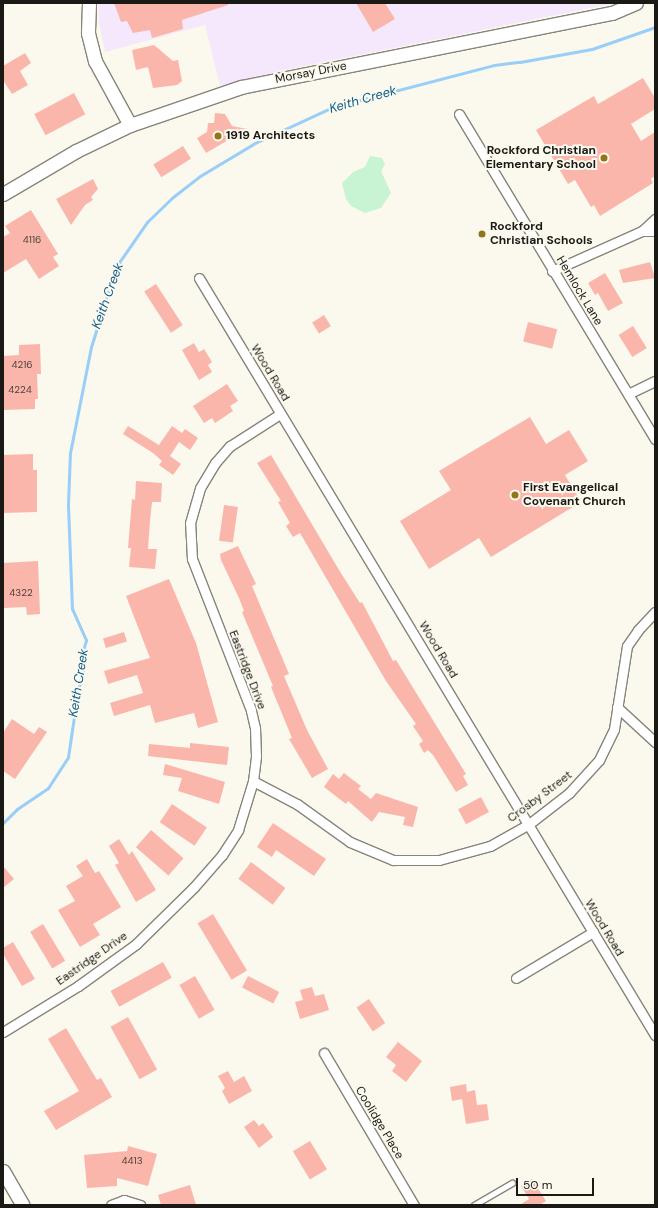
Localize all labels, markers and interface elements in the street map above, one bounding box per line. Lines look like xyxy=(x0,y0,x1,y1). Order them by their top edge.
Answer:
street label: Morsay Drive xyxy=(274,59,348,87)
water label: Keith Creek xyxy=(328,83,398,117)
place label: 1919 Architects xyxy=(226,129,315,143)
marker: 1919 Architects xyxy=(213,131,223,141)
place label: Rockford Christian Elementary School xyxy=(486,144,596,172)
marker: Rockford Christian Elementary School xyxy=(599,153,609,163)
place label: Rockford Christian Schools xyxy=(490,220,593,248)
marker: Rockford Christian Schools xyxy=(477,229,487,239)
house number: 4116 xyxy=(23,234,41,246)
street label: Hemlock Lane xyxy=(553,254,605,328)
water label: Keith Creek xyxy=(89,261,127,331)
street label: Wood Road xyxy=(247,342,293,404)
house number: 4216 xyxy=(11,359,33,371)
house number: 4224 xyxy=(8,384,32,396)
place label: First Evangelical Covenant Church xyxy=(523,481,626,509)
marker: First Evangelical Covenant Church xyxy=(510,490,520,500)
house number: 4322 xyxy=(9,587,33,599)
street label: Wood Road xyxy=(415,619,461,681)
street label: Eastridge Drive xyxy=(225,628,269,712)
water label: Keith Creek xyxy=(66,648,92,718)
street label: Crosby Street xyxy=(505,768,575,826)
street label: Wood Road xyxy=(581,897,627,959)
street label: Eastridge Drive xyxy=(54,929,130,989)
street label: Coolidge Place xyxy=(352,1084,406,1162)
house number: 4413 xyxy=(121,1155,143,1167)
scale bar xyxy=(518,1170,596,1196)
text: 50 m xyxy=(523,1177,552,1193)

